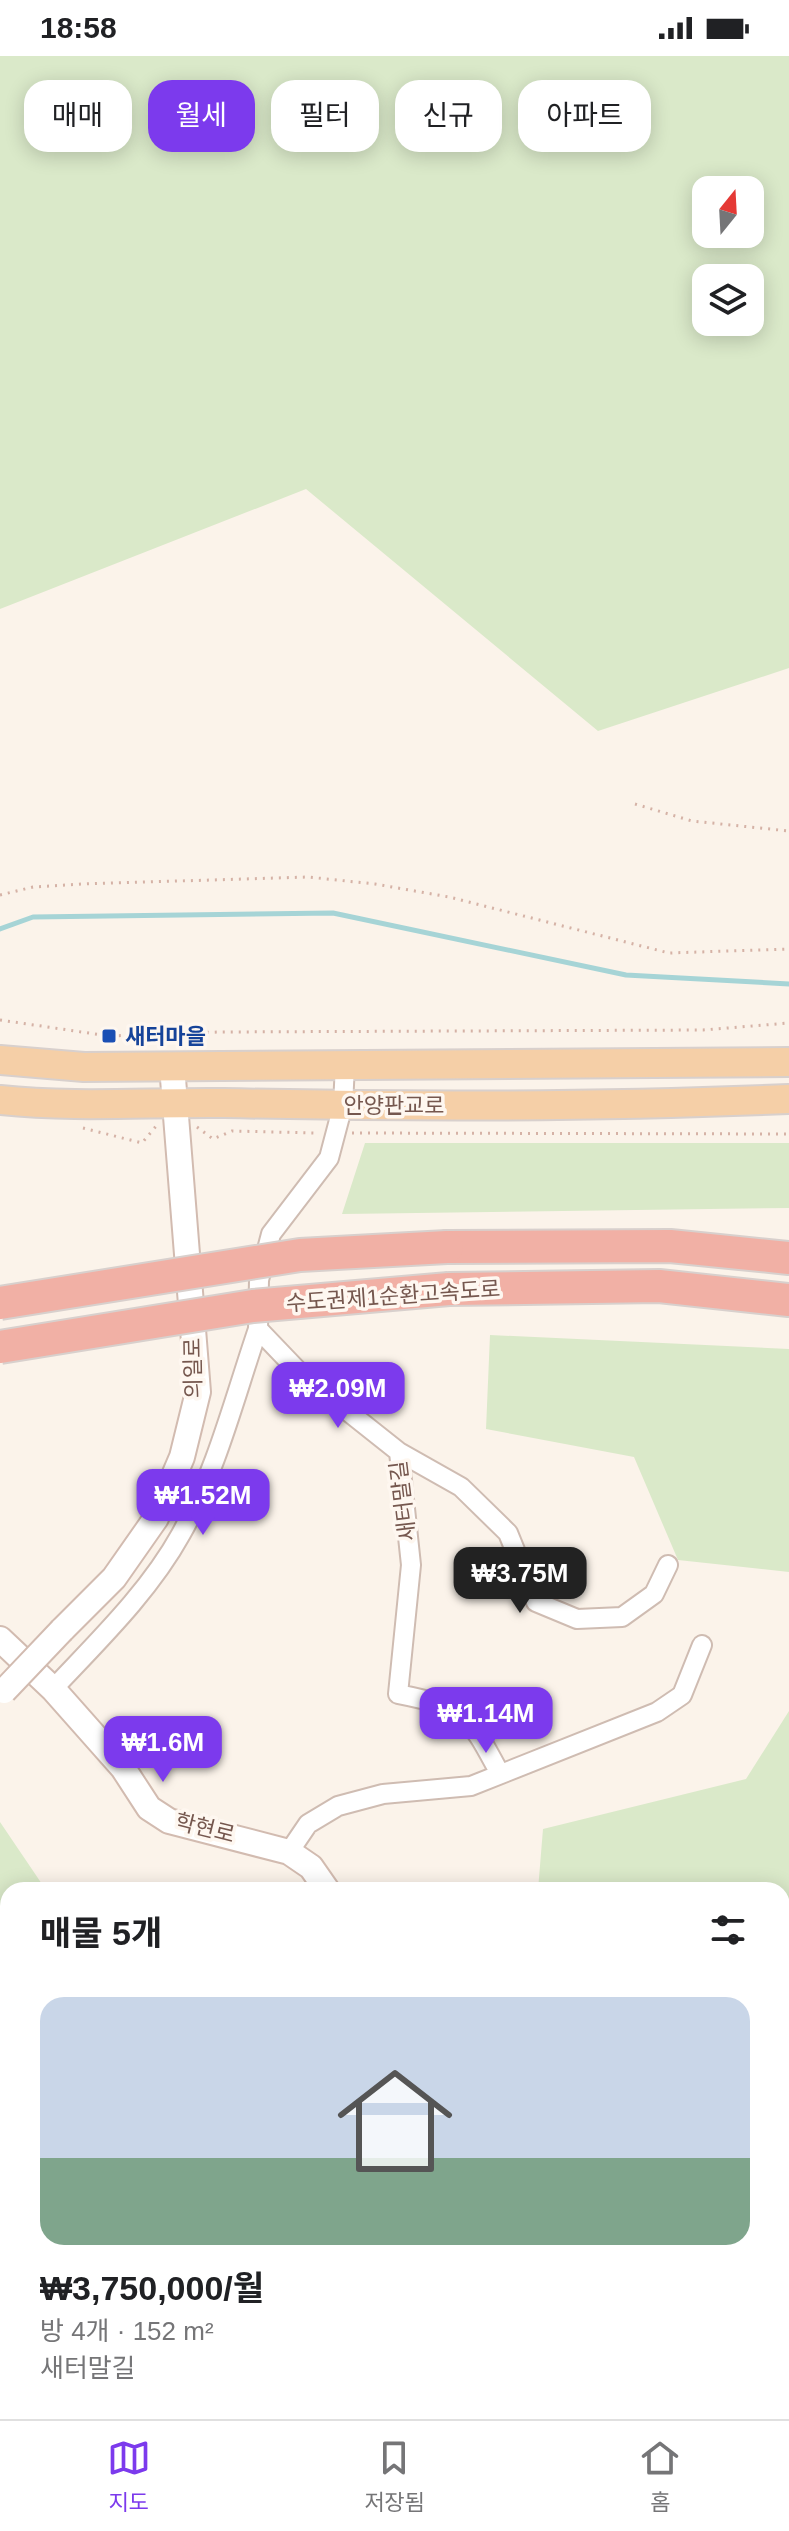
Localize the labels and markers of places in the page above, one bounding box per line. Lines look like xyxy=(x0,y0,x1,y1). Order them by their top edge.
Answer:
place label: 새터마을 xyxy=(125,1024,206,1049)
marker: 새터마을 xyxy=(100,1027,118,1045)
pin: ₩2.09M xyxy=(273,1362,403,1430)
pin: ₩1.52M xyxy=(138,1469,268,1537)
pin: ₩3.75M xyxy=(455,1547,585,1615)
pin: ₩1.14M xyxy=(421,1687,551,1755)
pin: ₩1.6M xyxy=(107,1716,219,1784)

